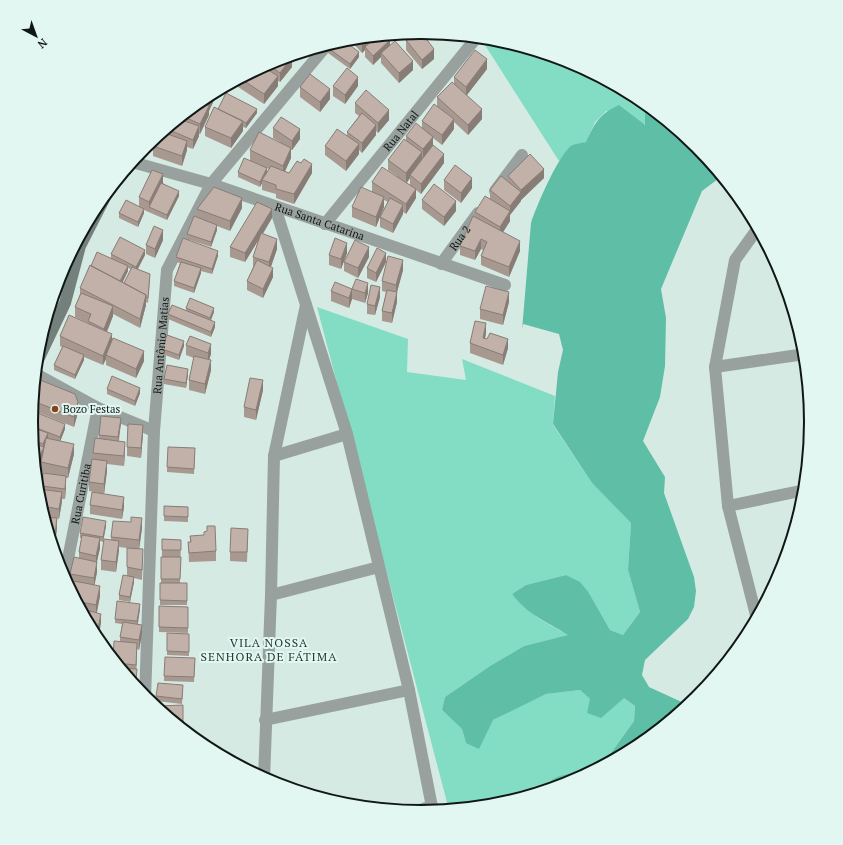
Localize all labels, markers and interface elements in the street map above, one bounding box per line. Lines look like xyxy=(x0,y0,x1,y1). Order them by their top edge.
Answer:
north arrow xyxy=(16,16,56,56)
text: N xyxy=(34,36,50,52)
street label: Rua Natal xyxy=(380,108,421,154)
street label: Rua Santa Catarina xyxy=(273,199,367,243)
street label: Rua 2 xyxy=(446,223,474,253)
street label: Rua Antônio Matias xyxy=(150,296,172,394)
place label: Bozo Festas xyxy=(63,402,121,416)
marker: Bozo Festas xyxy=(50,404,60,414)
street label: Rua Curitiba xyxy=(68,462,94,525)
district label: VILA NOSSA SENHORA DE FÁTIMA xyxy=(201,635,337,664)

